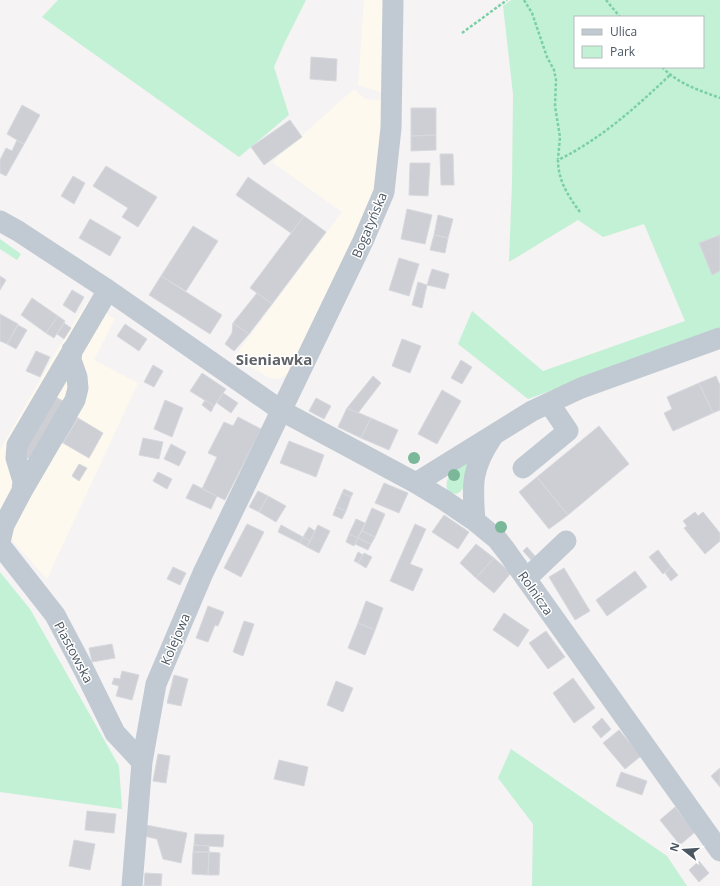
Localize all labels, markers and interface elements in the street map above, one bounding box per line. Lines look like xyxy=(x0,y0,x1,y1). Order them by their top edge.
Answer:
legend xyxy=(574,16,704,68)
text: Ulica xyxy=(610,23,637,40)
text: Park xyxy=(610,43,636,60)
street label: Bogatyńska xyxy=(347,189,391,261)
district label: Sieniawka xyxy=(236,349,312,369)
street label: Rolnicza xyxy=(514,567,558,619)
street label: Kolejowa xyxy=(156,610,194,668)
street label: Piastowska xyxy=(50,618,98,686)
north arrow xyxy=(664,830,704,870)
text: N xyxy=(665,840,682,853)

